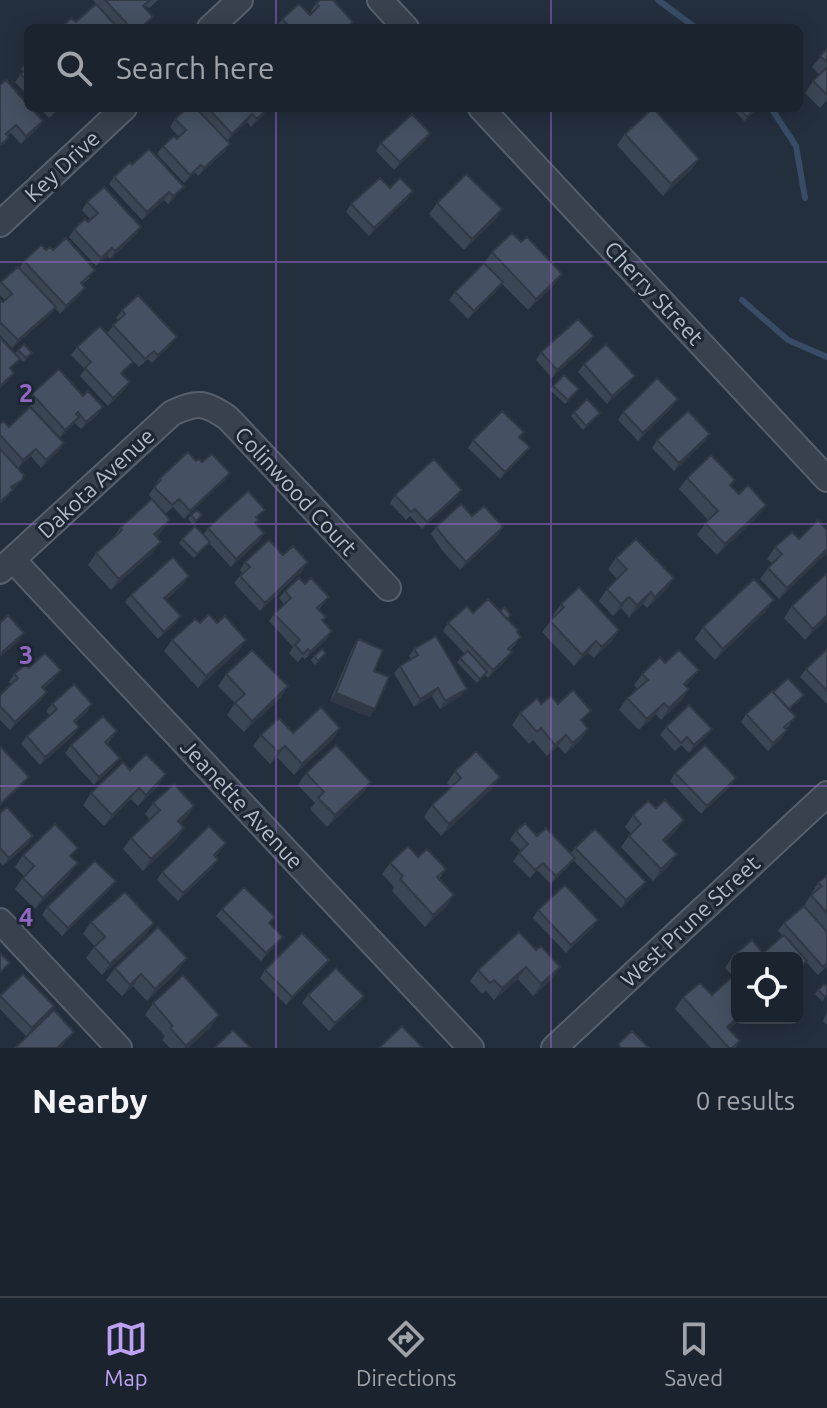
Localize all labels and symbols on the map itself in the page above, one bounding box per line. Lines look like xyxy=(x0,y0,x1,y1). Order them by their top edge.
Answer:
street label: Key Drive xyxy=(19,125,104,206)
street label: Cherry Street xyxy=(600,236,709,350)
text: 2 xyxy=(19,378,33,407)
street label: Colinwood Court xyxy=(230,421,363,560)
street label: Dakota Avenue xyxy=(32,423,159,543)
text: 3 xyxy=(19,640,33,669)
street label: Jeanette Avenue xyxy=(176,734,309,873)
street label: West Prune Street xyxy=(615,850,764,991)
text: 4 xyxy=(19,902,33,931)

